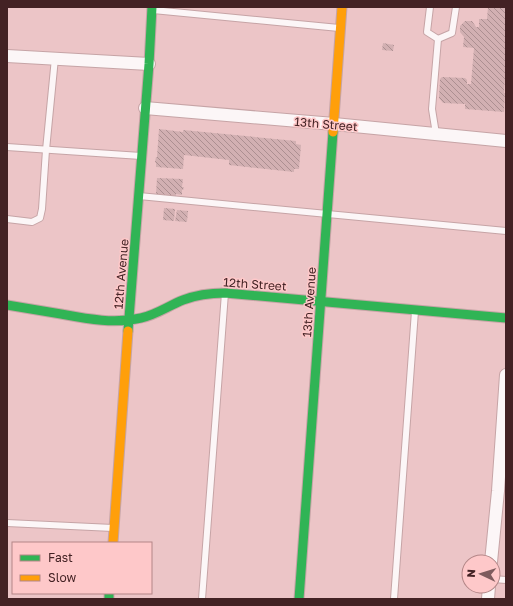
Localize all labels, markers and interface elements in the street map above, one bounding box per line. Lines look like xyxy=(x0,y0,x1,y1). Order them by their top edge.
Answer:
street label: 13th Street xyxy=(294,114,358,134)
street label: 12th Avenue xyxy=(110,238,132,310)
street label: 13th Avenue xyxy=(299,266,319,338)
street label: 12th Street xyxy=(223,274,287,294)
legend xyxy=(12,542,152,594)
text: Fast xyxy=(48,550,73,565)
north arrow xyxy=(461,554,501,594)
text: N xyxy=(464,569,477,578)
text: Slow xyxy=(48,570,76,585)

